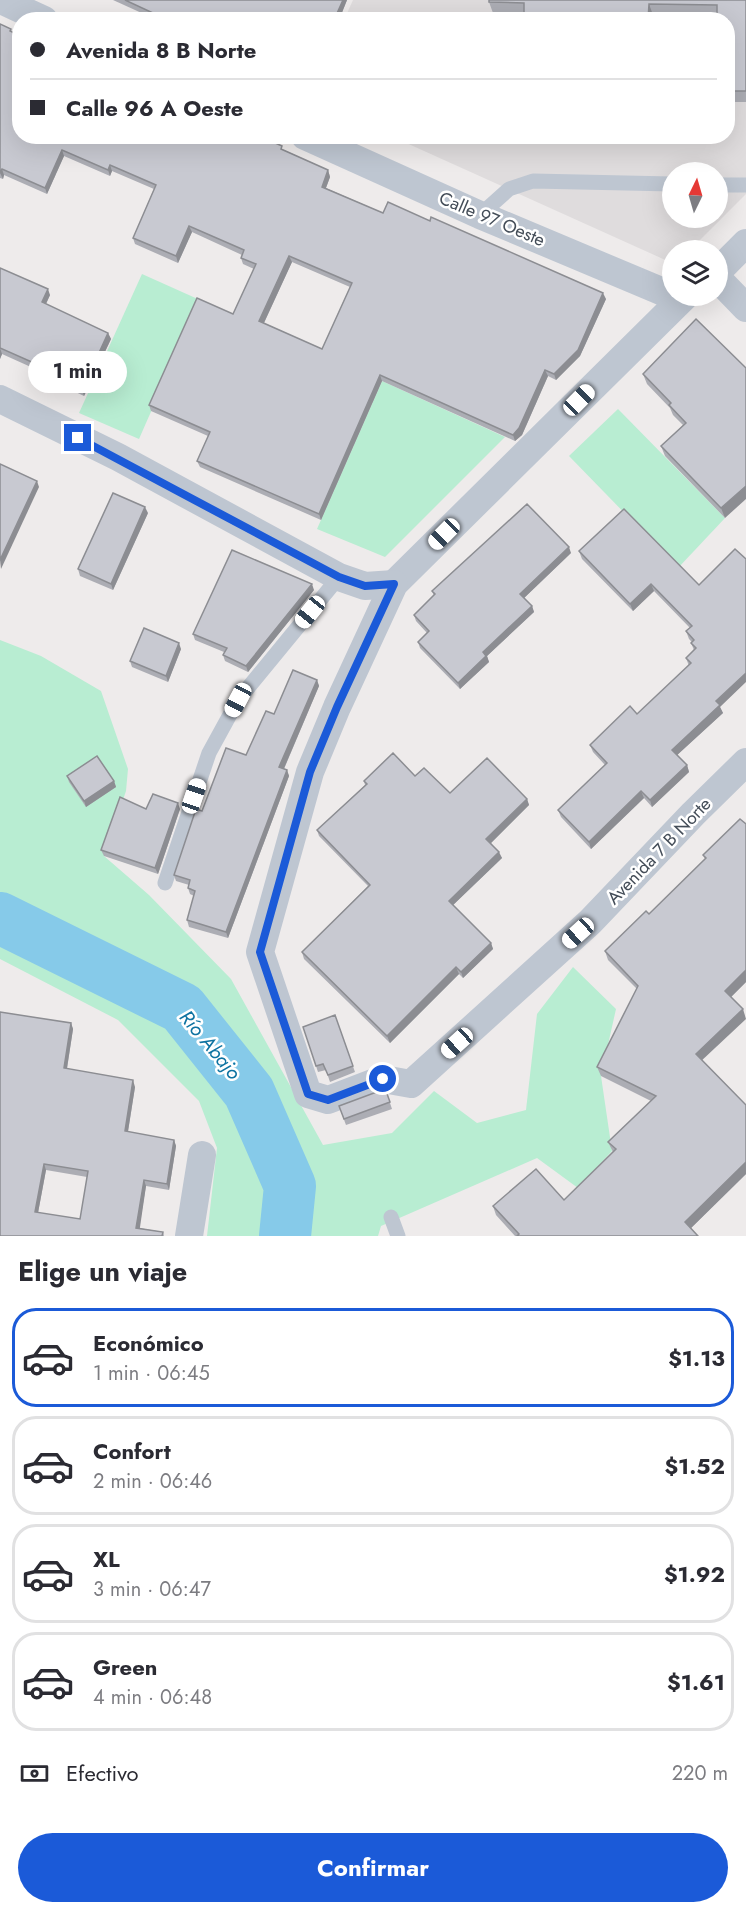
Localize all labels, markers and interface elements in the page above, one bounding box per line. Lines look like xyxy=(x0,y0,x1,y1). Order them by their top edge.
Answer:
text: Avenida 8 B Norte xyxy=(66,34,256,66)
text: Calle 96 A Oeste xyxy=(66,92,243,124)
north arrow xyxy=(662,162,728,228)
map controls xyxy=(662,162,728,306)
street label: Calle 97 Oeste xyxy=(435,185,549,253)
button: layers xyxy=(662,240,728,306)
callout: 1 min xyxy=(28,351,128,393)
text: 1 min xyxy=(53,357,102,386)
car xyxy=(560,381,598,419)
route end xyxy=(64,424,91,451)
car xyxy=(425,515,463,553)
car xyxy=(292,592,328,632)
car xyxy=(222,680,254,720)
car xyxy=(180,776,208,816)
street label: Avenida 7 B Norte xyxy=(601,792,717,910)
car xyxy=(559,914,597,952)
water label: Río Abajo xyxy=(172,1004,248,1086)
car xyxy=(438,1024,476,1062)
route start xyxy=(369,1065,396,1092)
text: Elige un viaje xyxy=(18,1252,187,1291)
text: Económico xyxy=(93,1327,204,1359)
icon: car xyxy=(21,1331,75,1385)
text: $1.13 xyxy=(668,1342,725,1374)
text: 1 min · 06:45 xyxy=(93,1359,210,1388)
text: Confort xyxy=(93,1435,171,1467)
icon: car xyxy=(21,1439,75,1493)
text: $1.52 xyxy=(664,1450,725,1482)
text: 2 min · 06:46 xyxy=(93,1467,212,1496)
text: XL xyxy=(93,1543,120,1575)
icon: car xyxy=(21,1547,75,1601)
text: $1.92 xyxy=(664,1558,725,1590)
text: 3 min · 06:47 xyxy=(93,1575,211,1604)
text: Green xyxy=(93,1651,157,1683)
icon: car xyxy=(21,1655,75,1709)
text: $1.61 xyxy=(667,1666,725,1698)
text: 4 min · 06:48 xyxy=(93,1683,212,1712)
icon: cash xyxy=(18,1757,51,1790)
text: Efectivo xyxy=(66,1757,139,1789)
text: 220 m xyxy=(672,1759,728,1788)
button: Confirmar xyxy=(18,1833,728,1902)

